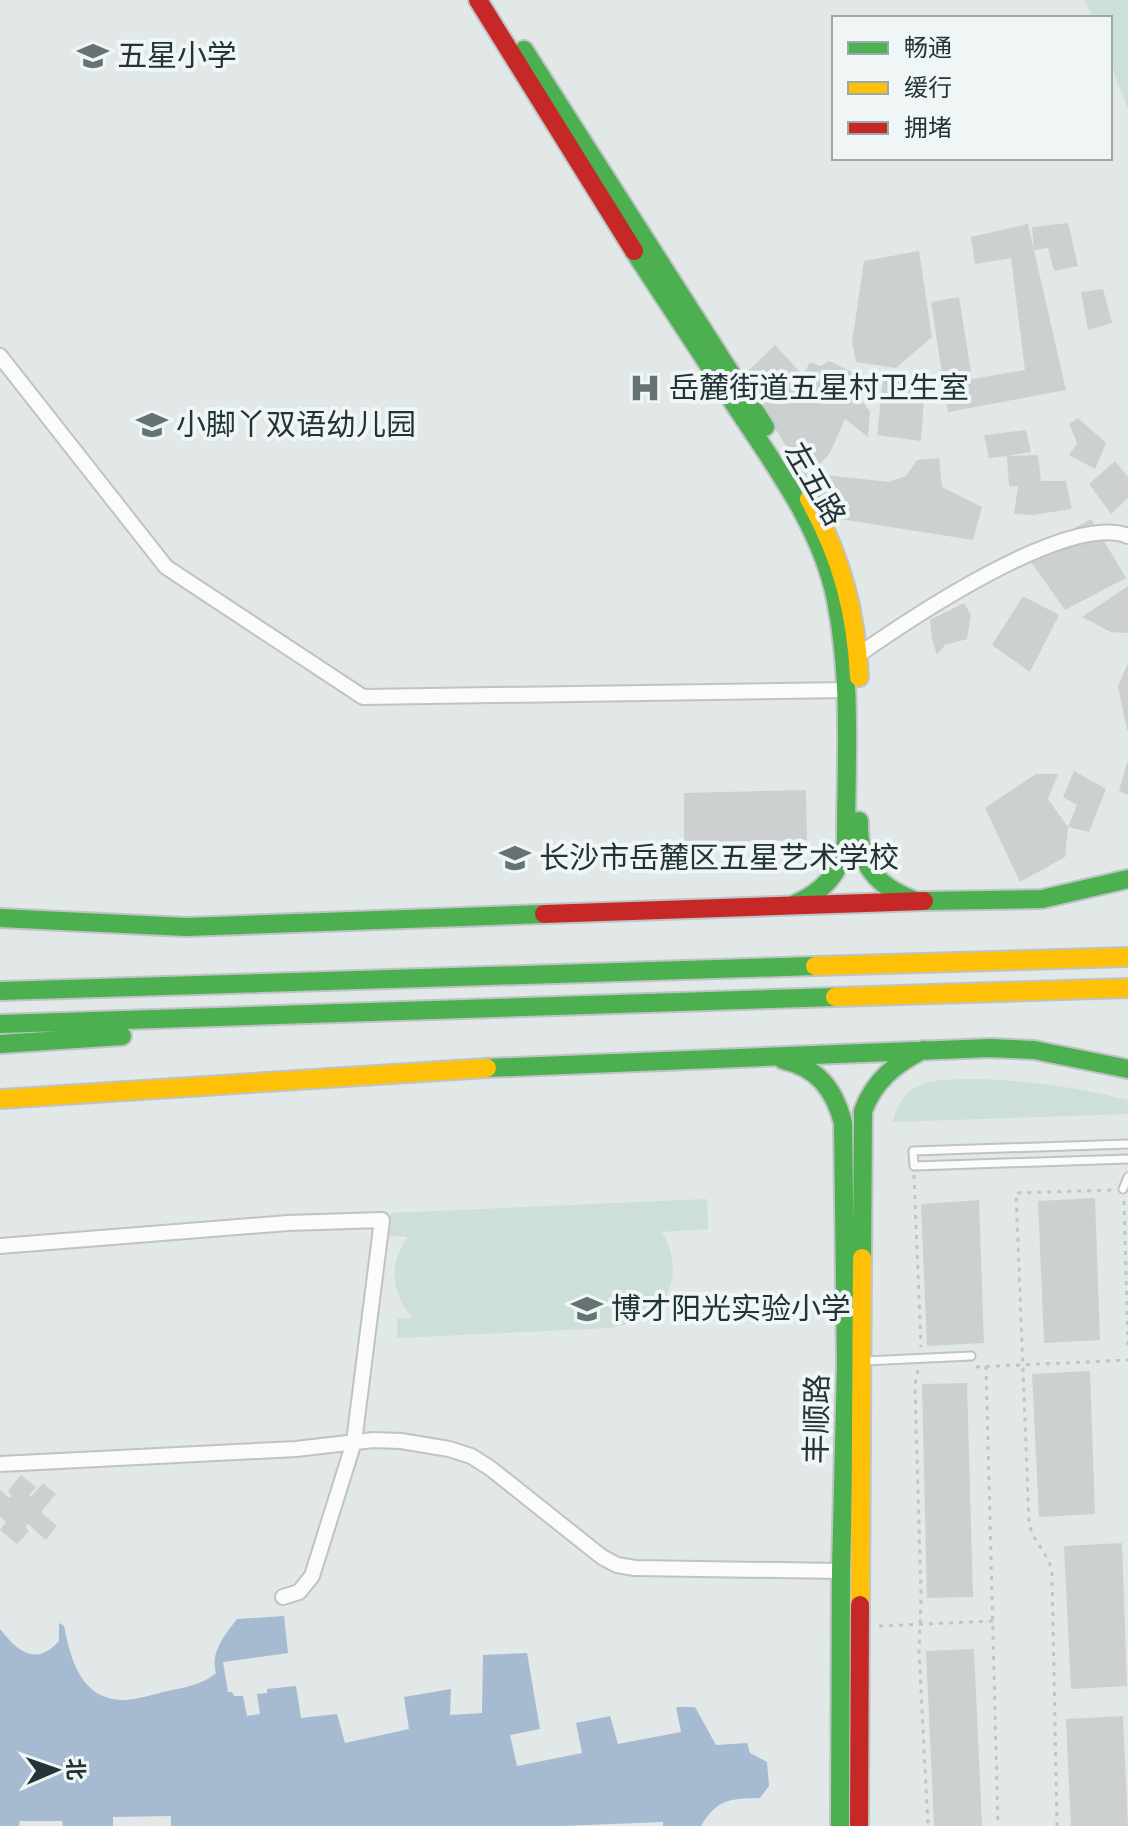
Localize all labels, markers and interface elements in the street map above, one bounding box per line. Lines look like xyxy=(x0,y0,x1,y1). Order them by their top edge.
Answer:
legend xyxy=(832,16,1112,160)
text: 畅通 xyxy=(904,33,952,62)
place label: 五星小学 xyxy=(117,37,237,74)
school or university icon: 五星小学 xyxy=(76,39,110,73)
text: 缓行 xyxy=(904,73,952,102)
text: 拥堵 xyxy=(904,113,952,142)
place label: 岳麓街道五星村卫生室 xyxy=(669,369,969,406)
hospital icon: 岳麓街道五星村卫生室 xyxy=(628,371,662,405)
place label: 小脚丫双语幼儿园 xyxy=(176,406,416,443)
school or university icon: 小脚丫双语幼儿园 xyxy=(135,408,169,442)
street label: 左五路 xyxy=(777,436,854,532)
place label: 长沙市岳麓区五星艺术学校 xyxy=(539,839,899,876)
school or university icon: 长沙市岳麓区五星艺术学校 xyxy=(498,841,532,875)
place label: 博才阳光实验小学 xyxy=(611,1290,851,1327)
school or university icon: 博才阳光实验小学 xyxy=(570,1292,604,1326)
street label: 丰顺路 xyxy=(797,1374,836,1464)
north arrow xyxy=(16,1730,96,1810)
text: 北 xyxy=(62,1758,89,1781)

